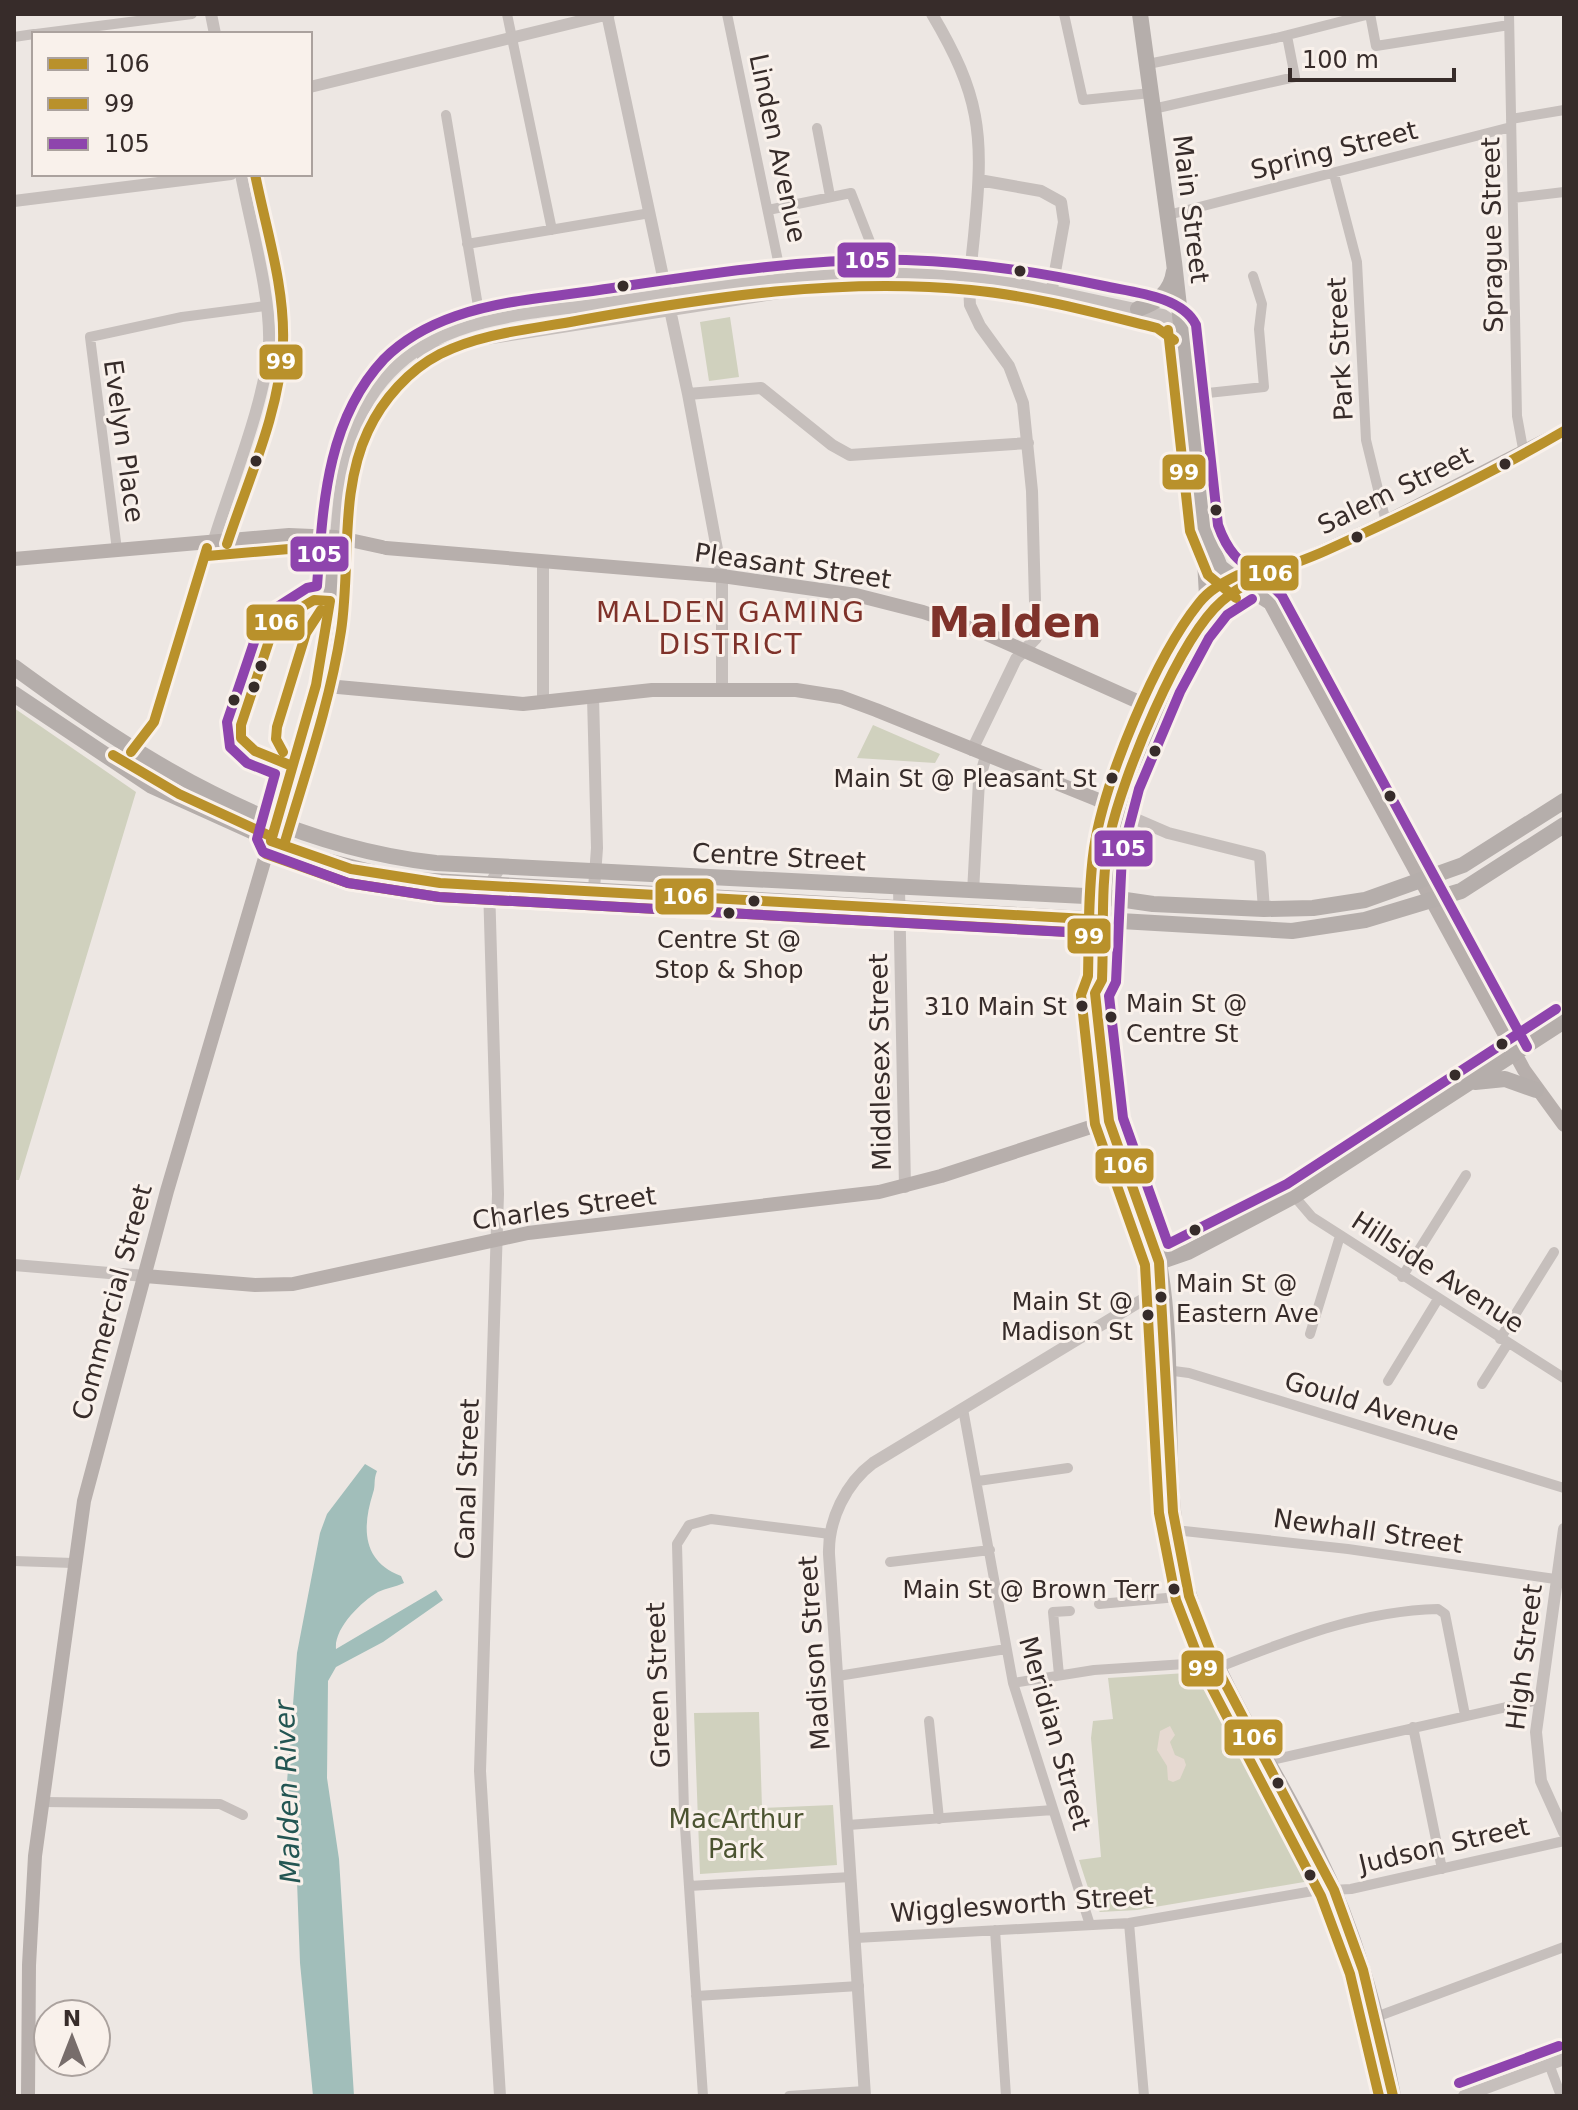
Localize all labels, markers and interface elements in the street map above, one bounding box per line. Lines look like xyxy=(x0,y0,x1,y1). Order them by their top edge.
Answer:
legend xyxy=(32,32,312,176)
scale bar xyxy=(1290,32,1454,82)
text: 100 m xyxy=(1302,46,1379,74)
text: 106 xyxy=(104,50,150,78)
street label: Linden Avenue xyxy=(743,51,813,245)
text: 99 xyxy=(104,90,135,118)
street label: Spring Street xyxy=(1247,115,1421,185)
text: 105 xyxy=(104,130,150,158)
street label: Main Street xyxy=(1167,133,1215,285)
street label: Sprague Street xyxy=(1475,137,1509,333)
line badge: 105 xyxy=(836,241,897,279)
text: 105 xyxy=(844,248,890,273)
unlabelled marker xyxy=(1012,263,1028,279)
street label: Park Street xyxy=(1321,277,1359,421)
unlabelled marker xyxy=(615,278,631,294)
line badge: 99 xyxy=(258,343,304,381)
text: 99 xyxy=(266,349,296,374)
street label: Evelyn Place xyxy=(98,358,150,524)
street label: Salem Street xyxy=(1313,440,1477,540)
unlabelled marker xyxy=(248,453,264,469)
line badge: 99 xyxy=(1161,453,1207,491)
unlabelled marker xyxy=(1497,456,1513,472)
text: 99 xyxy=(1169,460,1199,485)
unlabelled marker xyxy=(1208,502,1224,518)
unlabelled marker xyxy=(1349,529,1365,545)
line badge: 105 xyxy=(289,535,350,573)
street label: Pleasant Street xyxy=(693,537,893,595)
text: 105 xyxy=(296,542,342,567)
line badge: 106 xyxy=(1239,554,1300,592)
text: 106 xyxy=(1247,561,1293,586)
district label: MALDEN GAMING DISTRICT xyxy=(596,596,866,661)
district label: Malden xyxy=(929,598,1101,647)
line badge: 106 xyxy=(245,603,306,642)
text: 106 xyxy=(253,610,299,635)
unlabelled marker xyxy=(253,658,269,674)
unlabelled marker xyxy=(246,679,262,695)
unlabelled marker xyxy=(226,692,242,708)
unlabelled marker xyxy=(1147,743,1163,759)
place label: Main St @ Pleasant St xyxy=(833,765,1097,793)
marker: Main St @ Pleasant St xyxy=(1104,770,1120,786)
unlabelled marker xyxy=(1382,788,1398,804)
line badge: 105 xyxy=(1093,829,1154,868)
text: 105 xyxy=(1100,836,1146,861)
street label: Centre Street xyxy=(691,837,867,877)
line badge: 106 xyxy=(654,877,715,916)
text: 106 xyxy=(662,884,708,909)
unlabelled marker xyxy=(746,893,762,909)
marker: Centre St @ Stop & Shop xyxy=(721,905,737,921)
line badge: 99 xyxy=(1066,917,1112,955)
text: 99 xyxy=(1074,924,1104,949)
place label: Centre St @ Stop & Shop xyxy=(655,926,803,984)
street label: Middlesex Street xyxy=(863,953,897,1171)
place label: Main St @ Centre St xyxy=(1126,990,1247,1048)
place label: 310 Main St xyxy=(924,993,1067,1021)
marker: 310 Main St xyxy=(1074,998,1090,1014)
marker: Main St @ Centre St xyxy=(1103,1009,1119,1025)
unlabelled marker xyxy=(1494,1036,1510,1052)
unlabelled marker xyxy=(1447,1067,1463,1083)
line badge: 106 xyxy=(1094,1147,1155,1185)
text: 106 xyxy=(1102,1153,1148,1178)
street label: Charles Street xyxy=(470,1180,658,1236)
street label: Commercial Street xyxy=(66,1181,158,1423)
street label: Hillside Avenue xyxy=(1346,1205,1530,1339)
unlabelled marker xyxy=(1187,1222,1203,1238)
place label: Main St @ Eastern Ave xyxy=(1176,1270,1319,1328)
place label: Main St @ Madison St xyxy=(1001,1288,1133,1346)
marker: Main St @ Eastern Ave xyxy=(1153,1289,1169,1305)
marker: Main St @ Madison St xyxy=(1140,1307,1156,1323)
street label: Gould Avenue xyxy=(1281,1365,1463,1447)
street label: Canal Street xyxy=(449,1398,485,1560)
street label: Newhall Street xyxy=(1271,1503,1465,1559)
street label: Madison Street xyxy=(792,1555,836,1751)
place label: Main St @ Brown Terr xyxy=(903,1576,1159,1604)
marker: Main St @ Brown Terr xyxy=(1166,1581,1182,1597)
street label: High Street xyxy=(1500,1582,1548,1732)
street label: Green Street xyxy=(640,1602,676,1768)
street label: Meridian Street xyxy=(1013,1633,1097,1833)
line badge: 99 xyxy=(1180,1649,1225,1688)
text: 99 xyxy=(1188,1656,1218,1681)
water label: Malden River xyxy=(268,1698,307,1884)
line badge: 106 xyxy=(1223,1718,1284,1757)
text: 106 xyxy=(1231,1725,1277,1750)
unlabelled marker xyxy=(1270,1775,1286,1791)
park label: MacArthur Park xyxy=(669,1804,804,1864)
street label: Judson Street xyxy=(1354,1811,1532,1880)
unlabelled marker xyxy=(1302,1867,1318,1883)
street label: Wigglesworth Street xyxy=(889,1880,1155,1928)
north arrow xyxy=(32,1998,112,2078)
text: N xyxy=(63,2006,81,2031)

